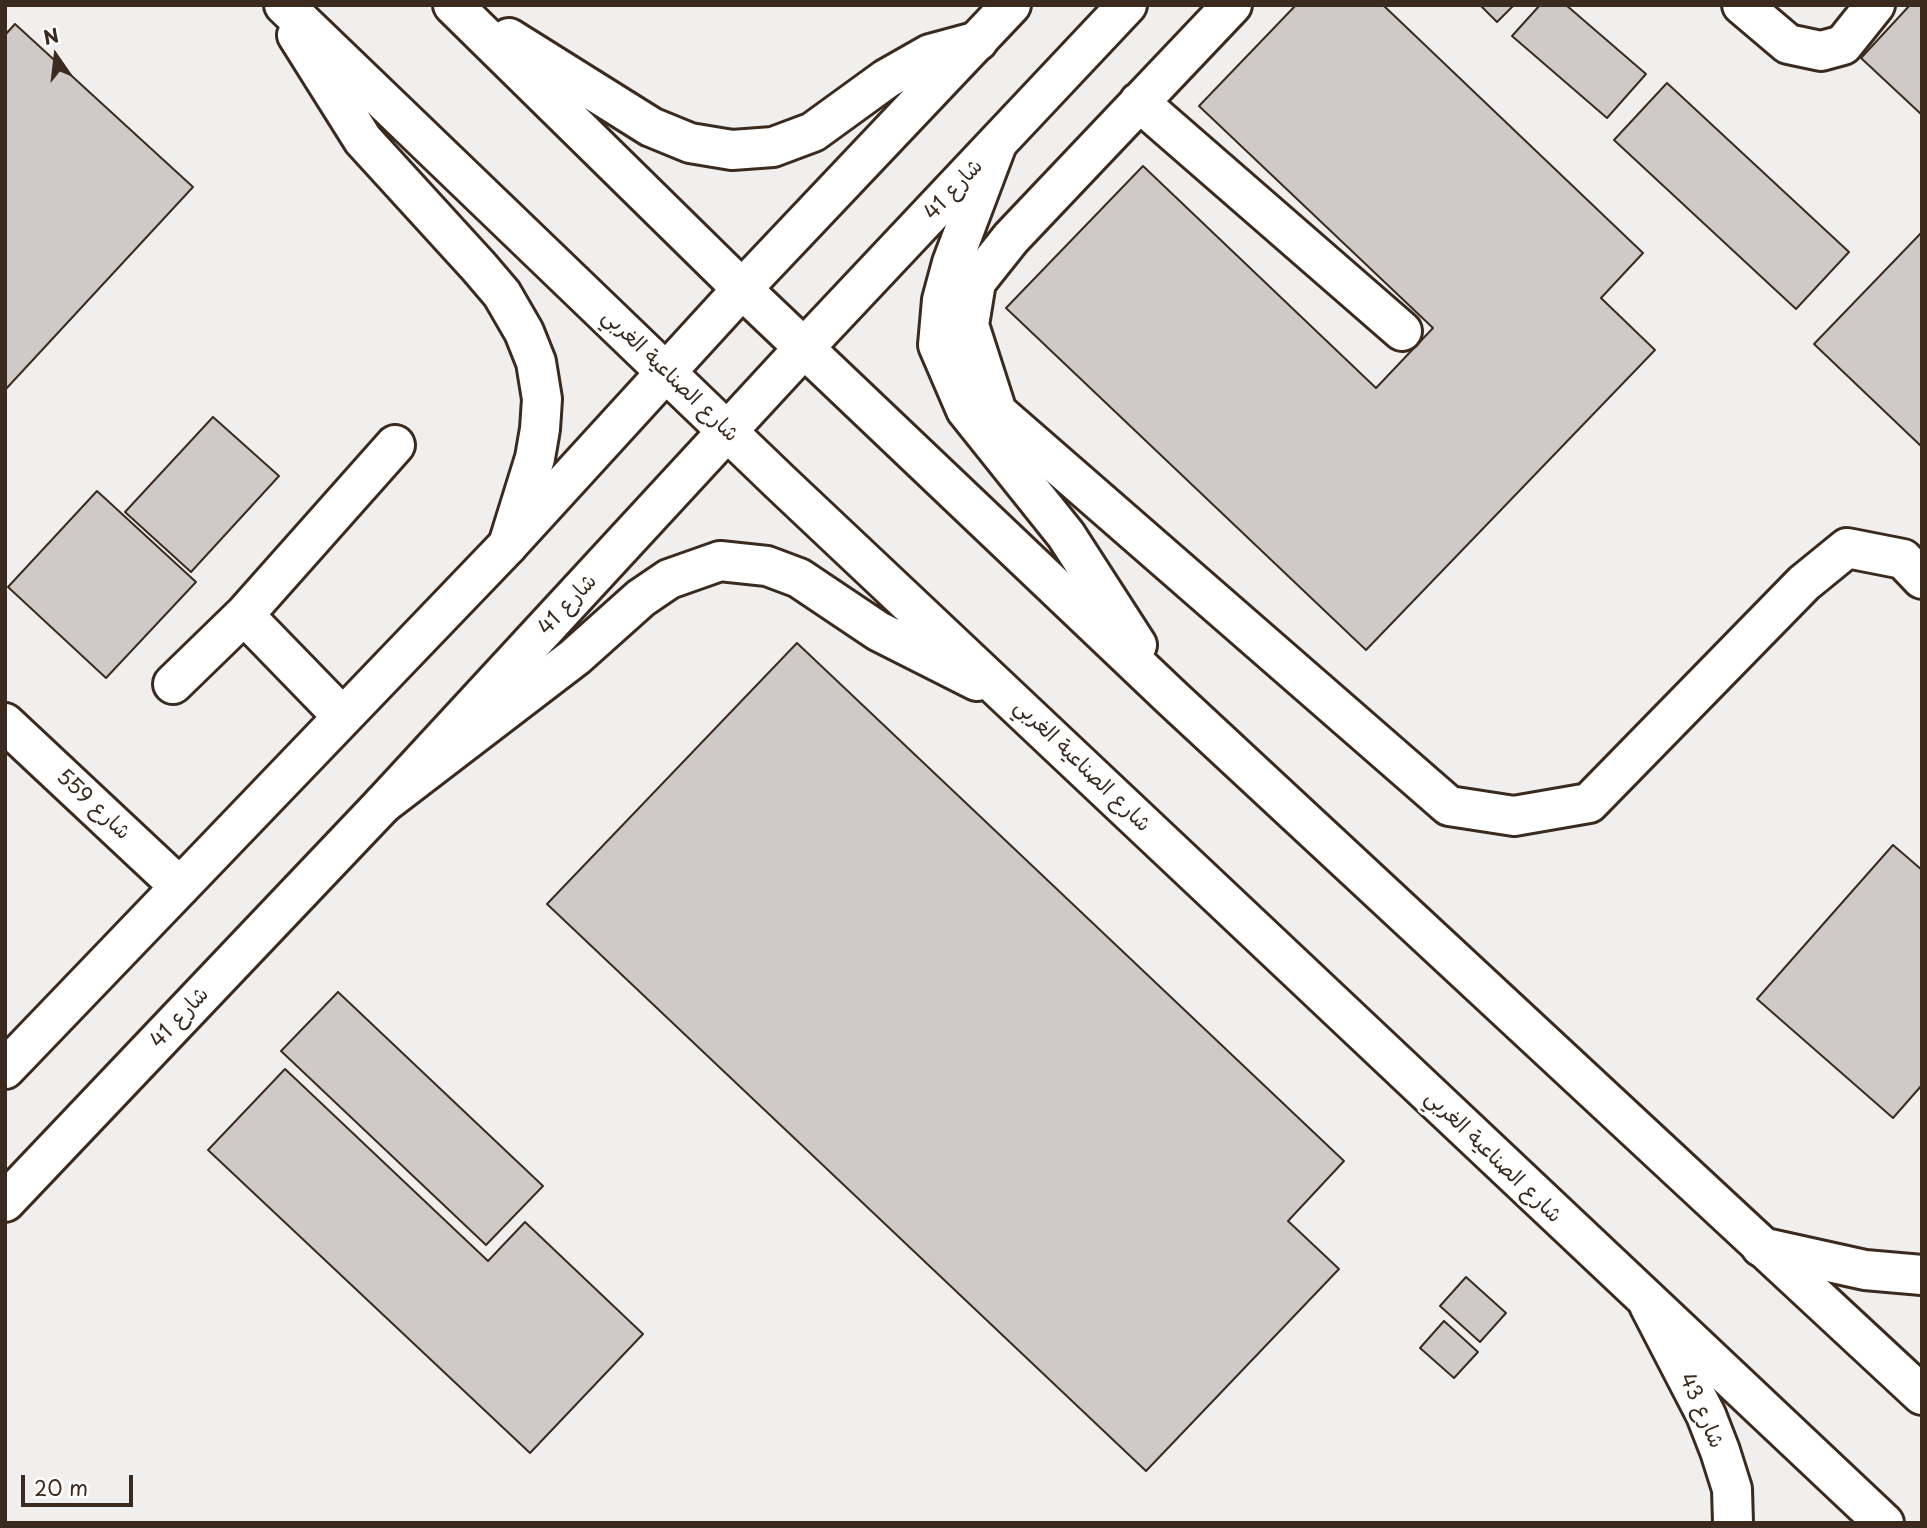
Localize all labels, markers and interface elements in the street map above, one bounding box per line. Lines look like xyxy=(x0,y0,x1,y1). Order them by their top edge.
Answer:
text: N xyxy=(40,20,62,51)
north arrow xyxy=(21,21,91,91)
street label: شارع 41 xyxy=(919,154,989,226)
street label: شارع الصناعية الغربي xyxy=(596,304,744,448)
street label: شارع 41 xyxy=(533,569,603,641)
street label: شارع الصناعية الغربي xyxy=(1008,694,1156,838)
street label: شارع 559 xyxy=(51,764,135,846)
street label: شارع 41 xyxy=(145,982,215,1054)
street label: شارع الصناعية الغربي xyxy=(1419,1085,1567,1229)
street label: شارع 43 xyxy=(1673,1370,1729,1452)
scale bar xyxy=(24,1462,136,1506)
text: 20 m xyxy=(34,1471,88,1503)

